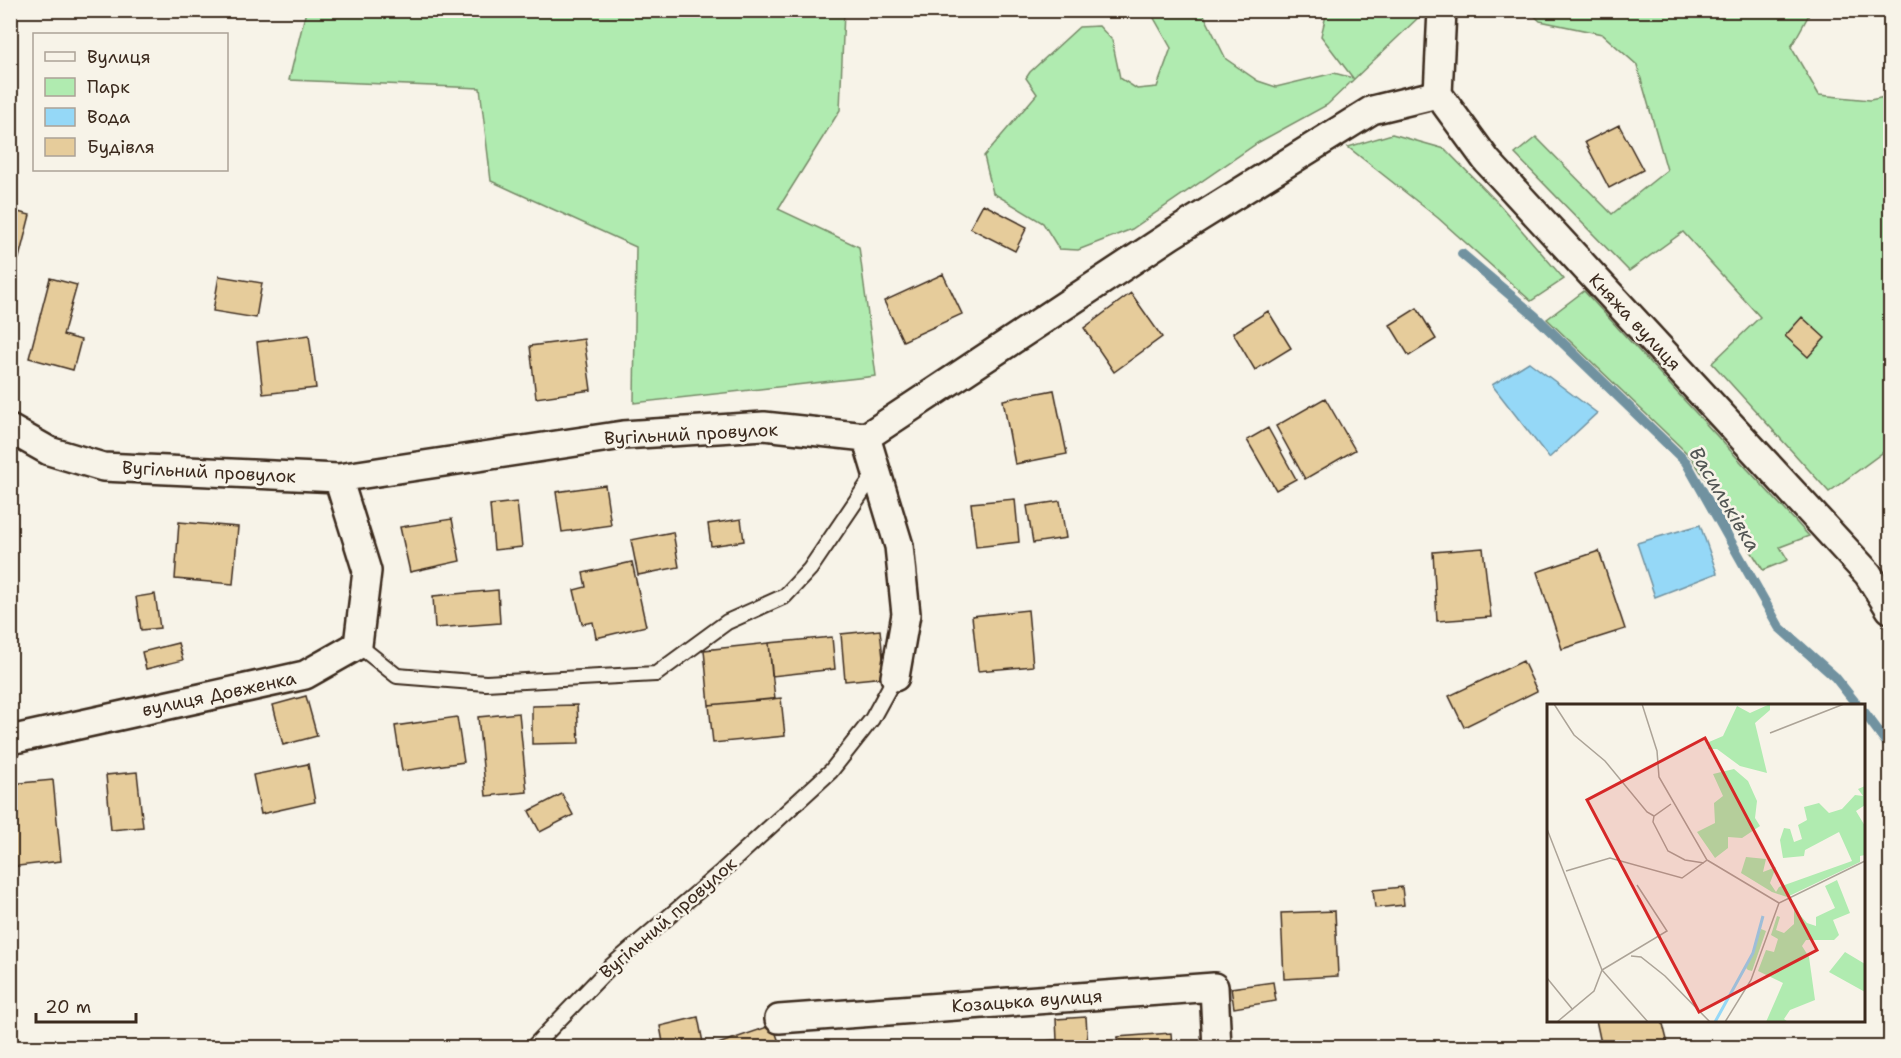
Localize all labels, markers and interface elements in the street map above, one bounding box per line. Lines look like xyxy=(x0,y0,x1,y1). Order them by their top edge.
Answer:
legend xyxy=(33,33,228,171)
text: Вулиця xyxy=(87,45,151,69)
text: Парк xyxy=(87,75,130,99)
text: Вода xyxy=(87,105,130,129)
text: Будівля xyxy=(87,135,155,159)
street label: Княжа вулиця xyxy=(1584,268,1686,376)
street label: Вугільний провулок xyxy=(603,417,779,451)
water label: Васильківка xyxy=(1683,442,1767,556)
street label: Вугільний провулок xyxy=(121,455,297,489)
street label: вулиця Довженка xyxy=(140,666,298,722)
inset map xyxy=(1547,704,1865,1022)
street label: Вугільний провулок xyxy=(594,852,742,984)
street label: Козацька вулиця xyxy=(951,984,1103,1018)
scale bar xyxy=(36,986,136,1024)
text: 20 m xyxy=(45,995,91,1019)

